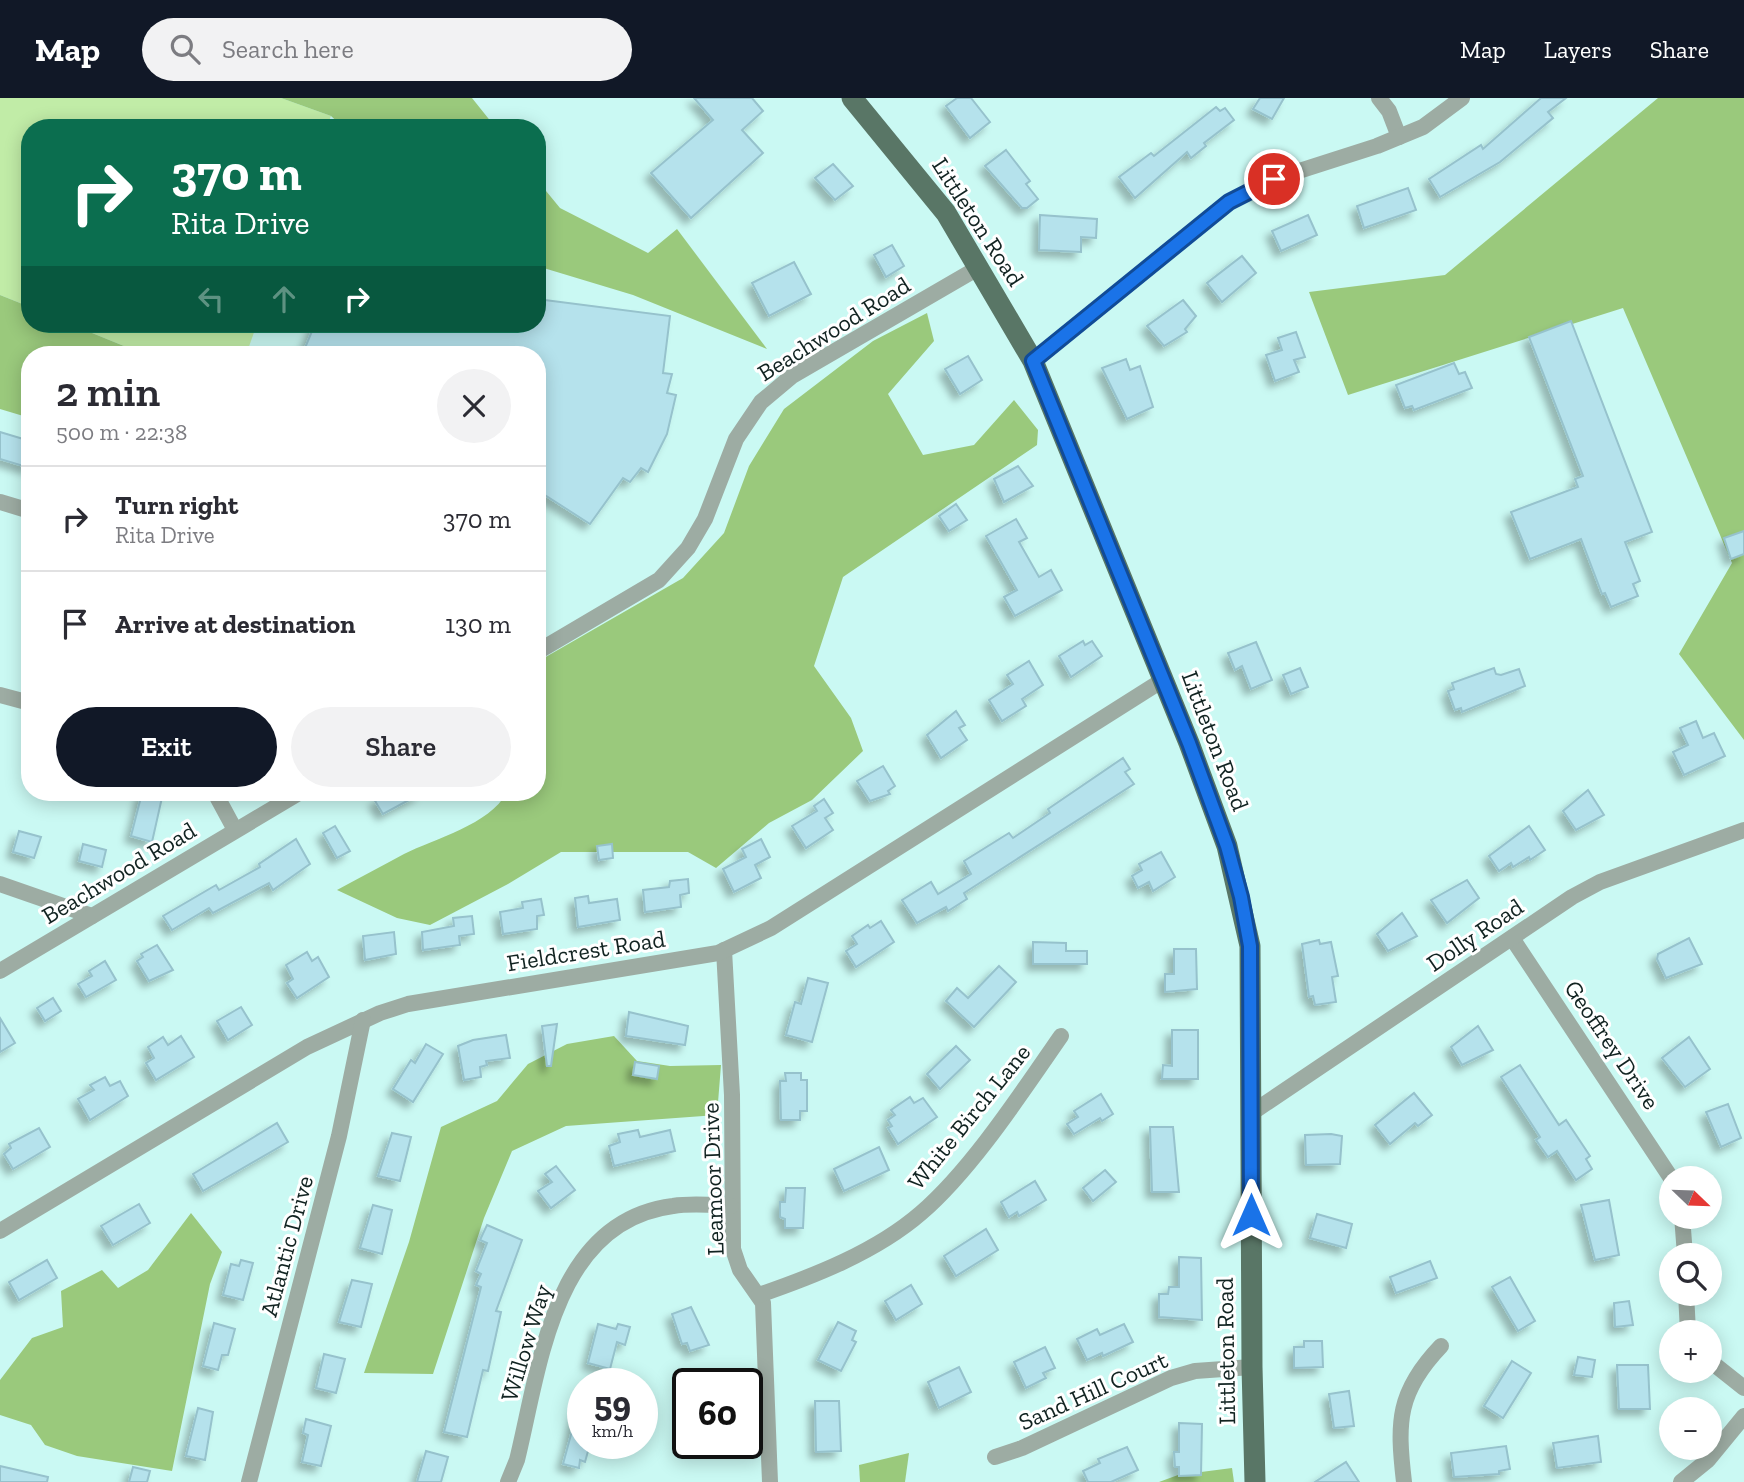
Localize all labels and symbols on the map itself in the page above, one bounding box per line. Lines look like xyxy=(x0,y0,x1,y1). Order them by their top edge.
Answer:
pin xyxy=(1244,149,1304,209)
street label: Littleton Road xyxy=(926,152,1031,291)
street label: Beachwood Road xyxy=(752,270,915,387)
street label: Littleton Road xyxy=(1176,667,1255,815)
street label: Beachwood Road xyxy=(37,815,201,930)
street label: Dolly Road xyxy=(1421,892,1529,977)
street label: Fieldcrest Road xyxy=(505,924,667,977)
street label: Geoffrey Drive xyxy=(1559,975,1666,1115)
street label: White Birch Lane xyxy=(901,1038,1036,1195)
street label: Leamoor Drive xyxy=(695,1102,730,1256)
north arrow xyxy=(1659,1166,1722,1228)
street label: Atlantic Drive xyxy=(254,1172,319,1319)
position arrow xyxy=(1214,1178,1288,1252)
street label: Littleton Road xyxy=(1210,1277,1241,1425)
street label: Willow Way xyxy=(494,1280,557,1405)
street label: Sand Hill Court xyxy=(1014,1345,1172,1436)
speed limit sign: 60 xyxy=(672,1368,763,1459)

